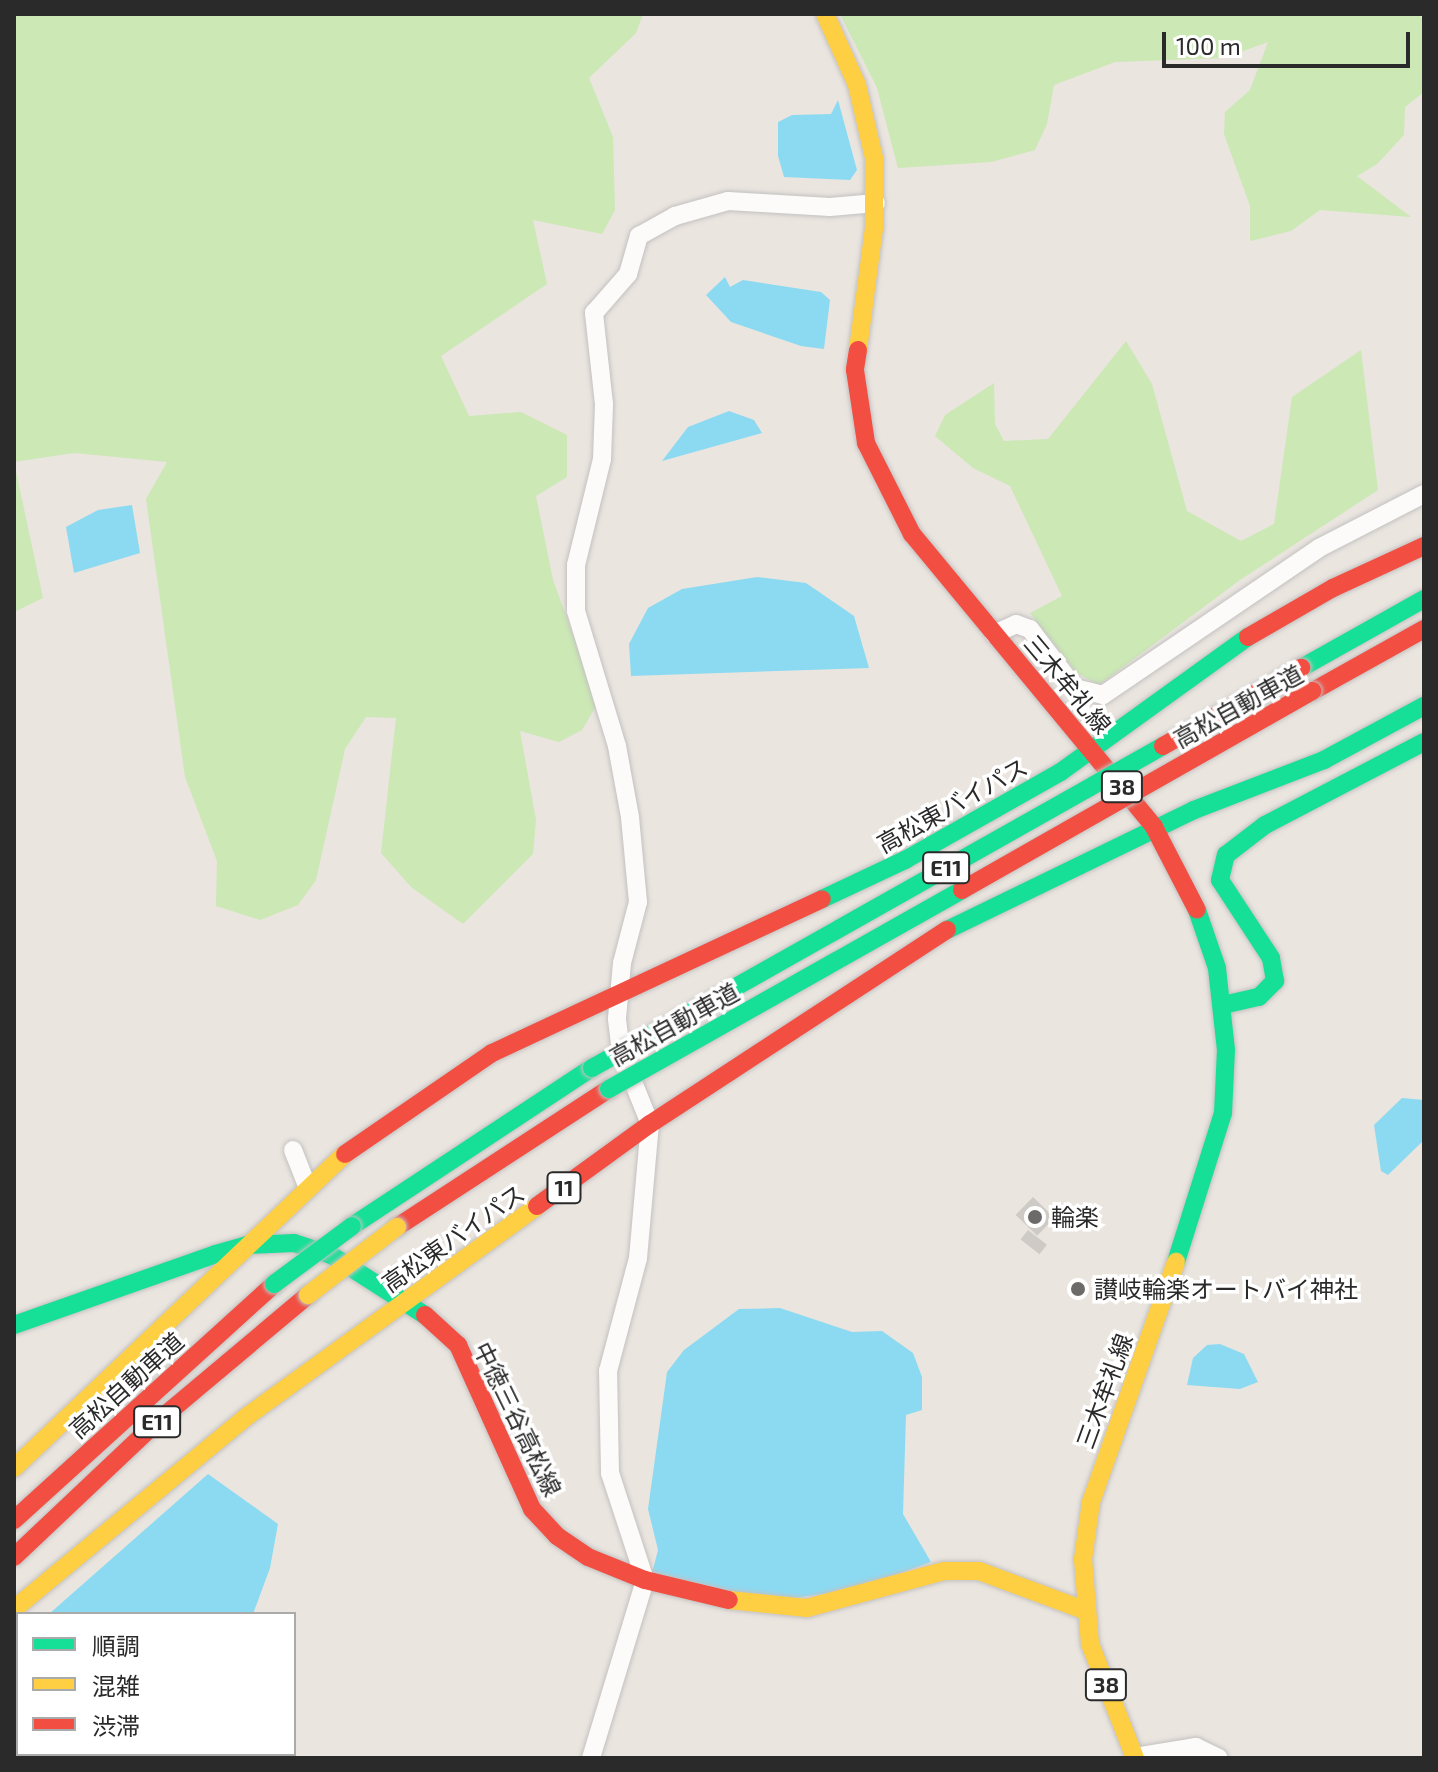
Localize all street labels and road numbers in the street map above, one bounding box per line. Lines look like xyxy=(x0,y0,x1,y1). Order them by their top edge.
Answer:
street label: 三木牟礼線 xyxy=(1018,629,1118,739)
street label: 高松自動車道 xyxy=(1168,658,1308,754)
street label: 高松東バイパス xyxy=(872,752,1032,858)
road number: 38 xyxy=(1100,769,1144,805)
road number: E11 xyxy=(922,850,970,886)
street label: 高松自動車道 xyxy=(604,976,744,1072)
road number: 11 xyxy=(546,1170,582,1206)
street label: 高松東バイパス xyxy=(376,1178,530,1298)
street label: 高松自動車道 xyxy=(63,1326,189,1444)
street label: 三木牟礼線 xyxy=(1070,1330,1138,1452)
street label: 中徳三谷高松線 xyxy=(468,1337,568,1501)
road number: E11 xyxy=(133,1404,181,1440)
road number: 38 xyxy=(1084,1667,1128,1703)

